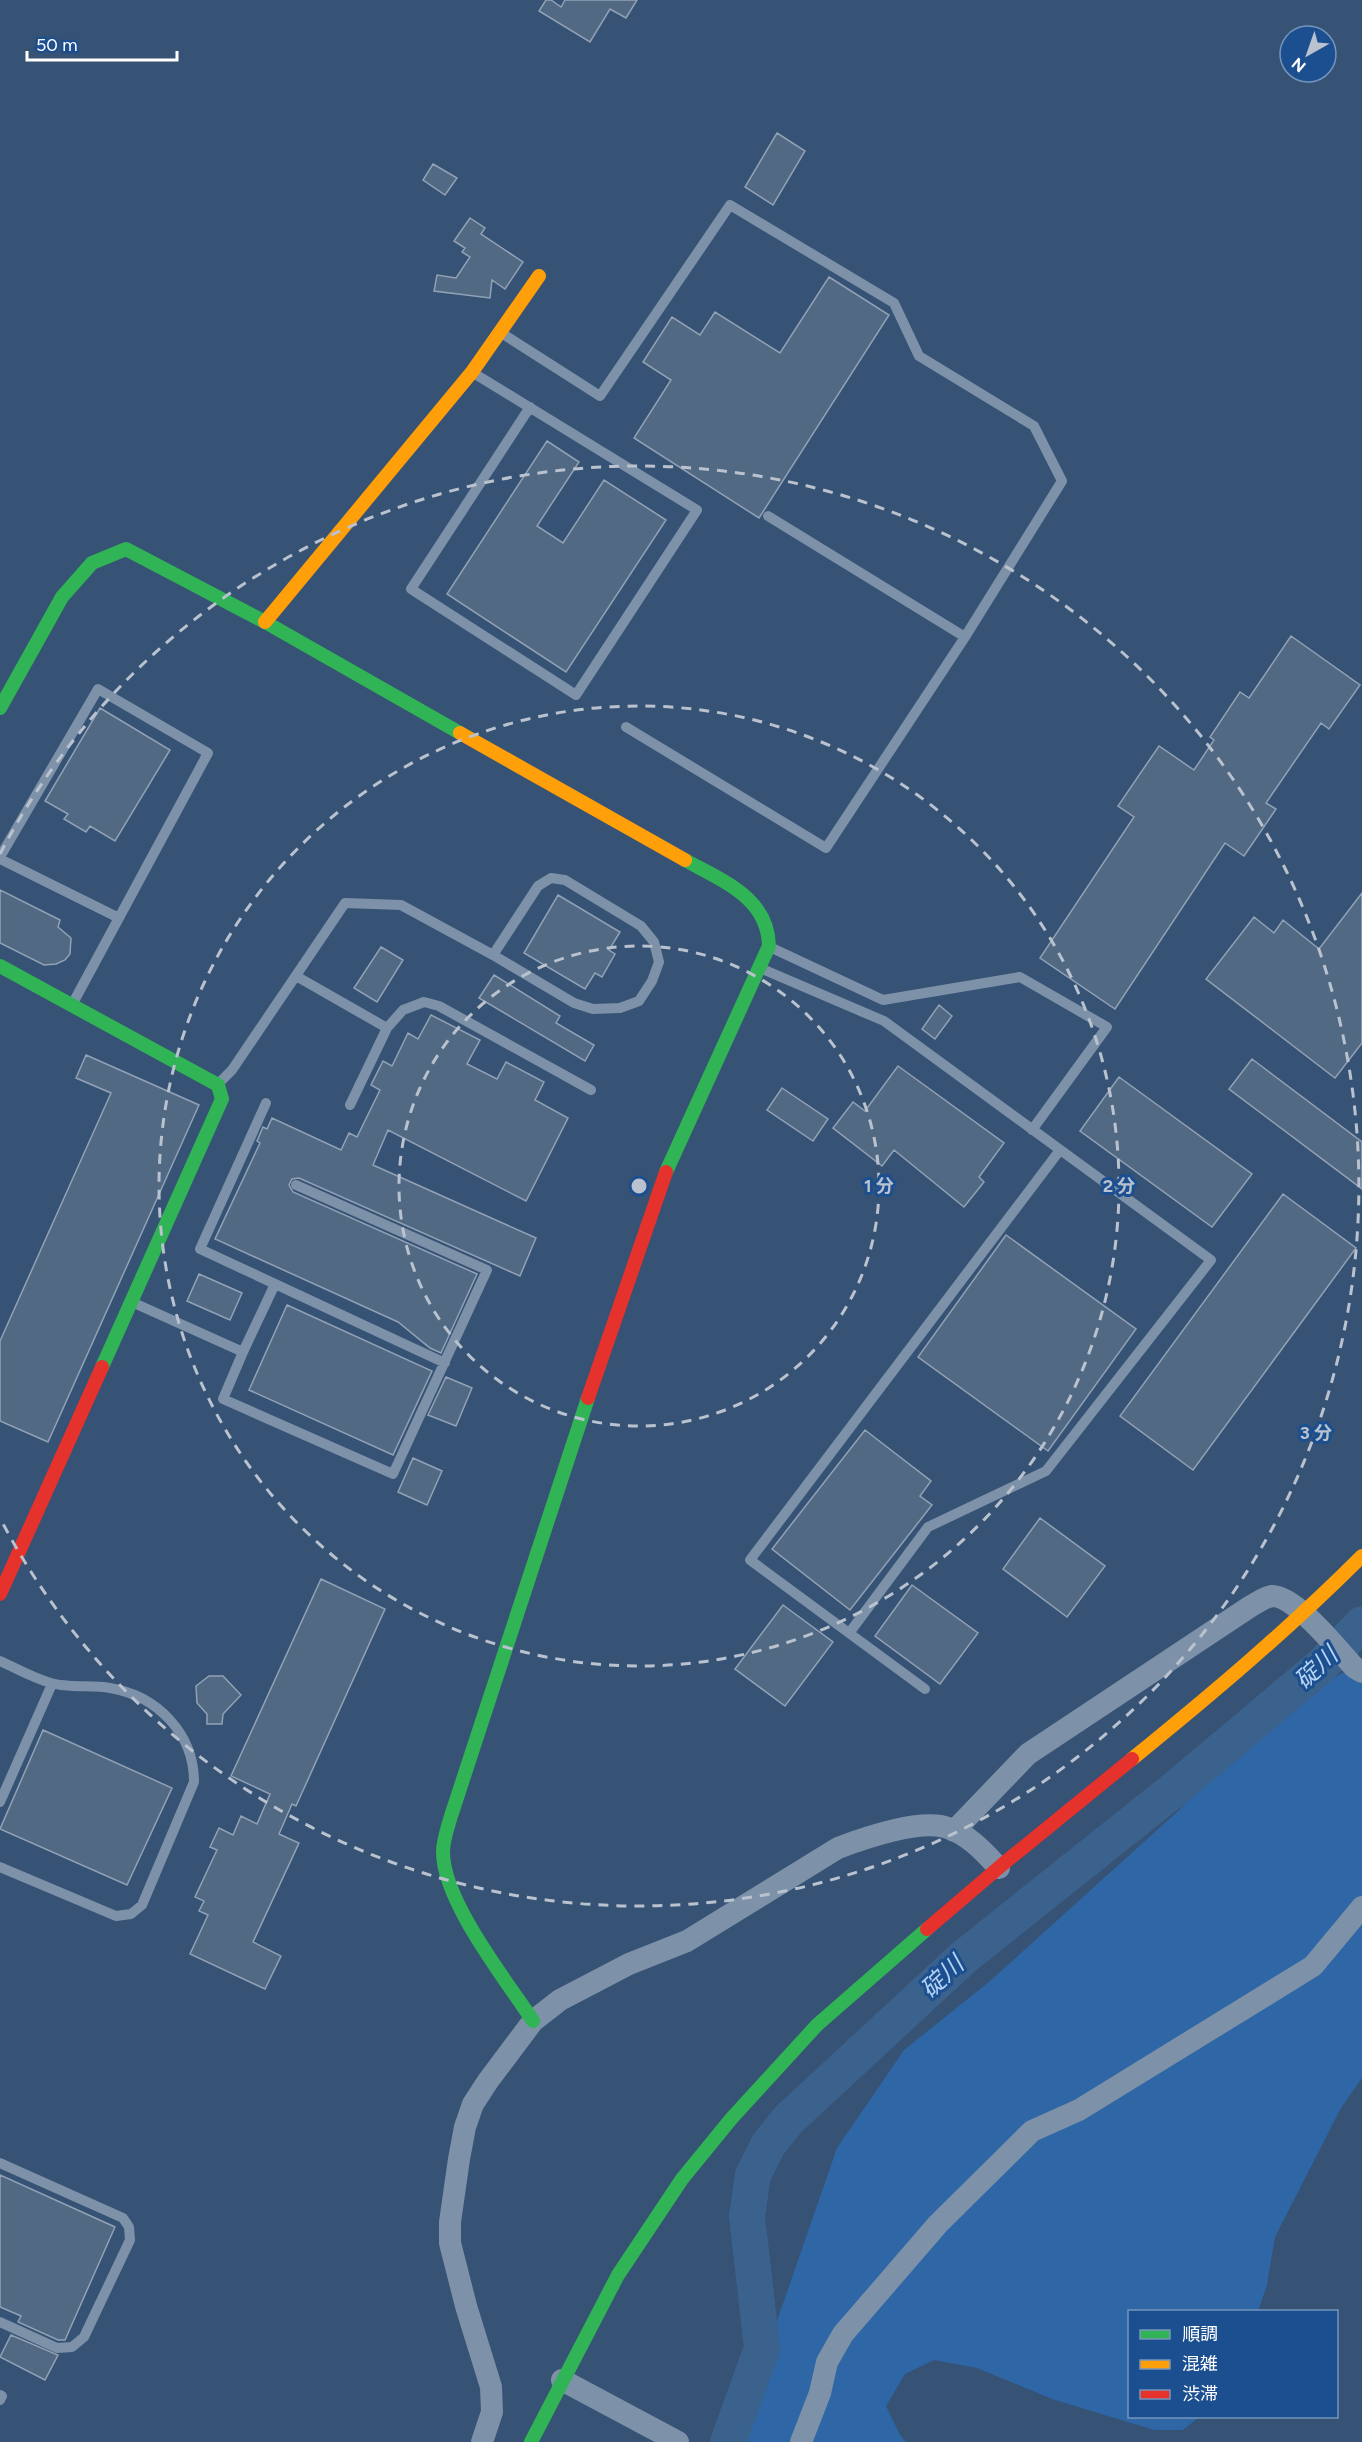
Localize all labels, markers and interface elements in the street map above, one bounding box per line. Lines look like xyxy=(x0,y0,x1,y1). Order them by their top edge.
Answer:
scale bar xyxy=(27,24,177,62)
north arrow xyxy=(1278,24,1338,84)
text: 50 m xyxy=(36,34,78,56)
text: N xyxy=(1288,54,1310,76)
text: 1 分 xyxy=(864,1175,894,1197)
text: 2 分 xyxy=(1103,1175,1135,1197)
centre of rings xyxy=(629,1176,649,1196)
text: 3 分 xyxy=(1300,1422,1332,1444)
water label: 碇川 xyxy=(1288,1639,1345,1695)
water label: 碇川 xyxy=(914,1948,971,2004)
legend xyxy=(1128,2310,1338,2418)
text: 順調 xyxy=(1182,2323,1218,2345)
text: 混雑 xyxy=(1182,2353,1218,2375)
text: 渋滞 xyxy=(1182,2383,1218,2405)

